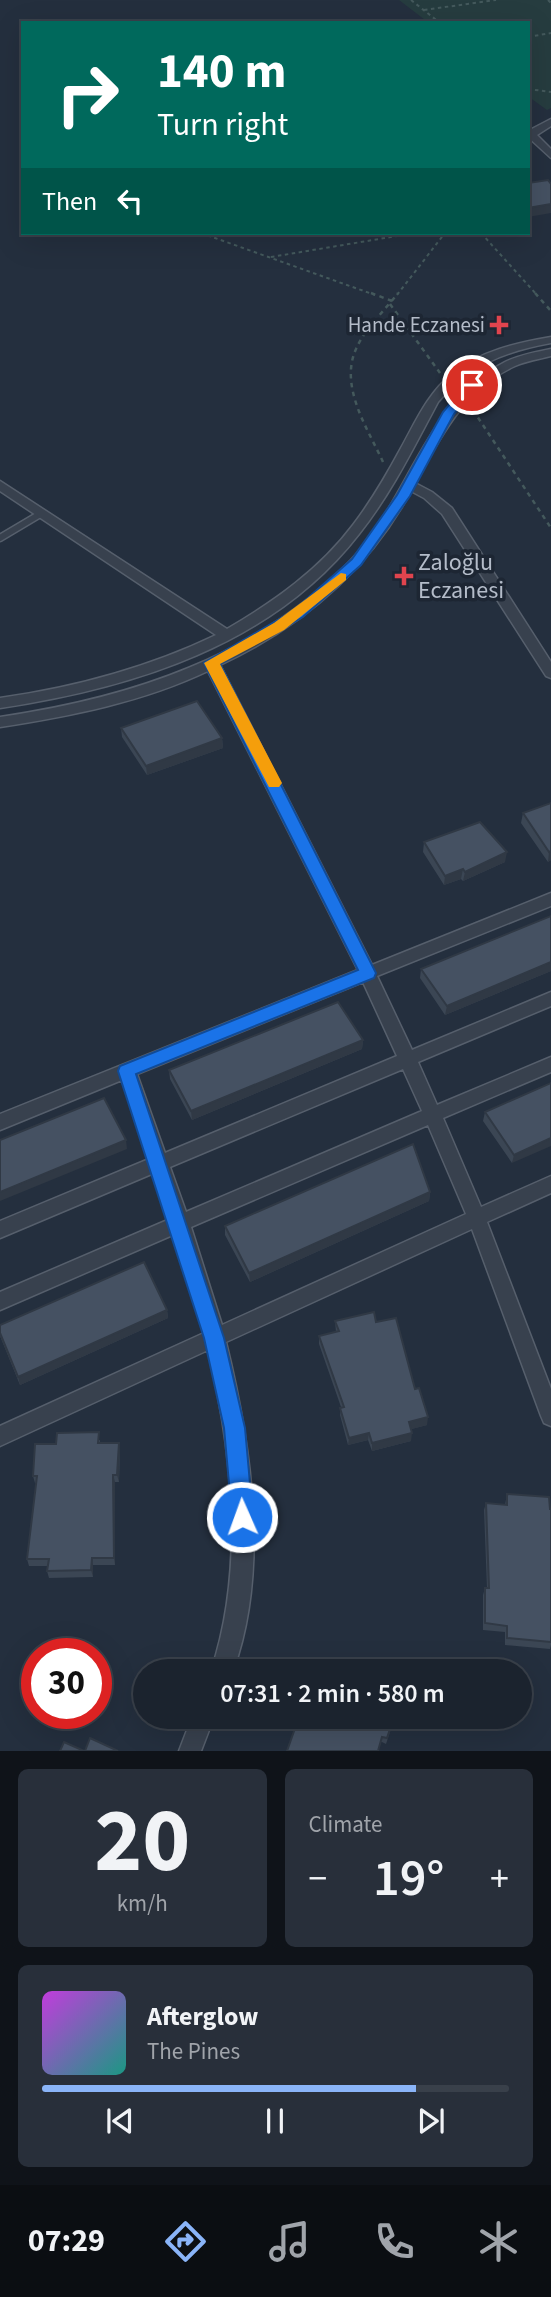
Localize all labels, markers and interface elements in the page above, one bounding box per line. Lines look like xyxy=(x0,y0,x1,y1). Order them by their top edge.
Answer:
text: 140 m xyxy=(157,37,286,107)
icon: right xyxy=(42,49,133,140)
text: Turn right xyxy=(157,102,288,148)
icon: left xyxy=(111,182,149,220)
text: Then xyxy=(42,183,97,220)
place label: Hande Eczanesi xyxy=(348,310,485,340)
marker: Hande Eczanesi xyxy=(491,317,507,333)
pin xyxy=(442,355,502,415)
icon: arrive xyxy=(453,366,491,404)
place label: Zaloğlu Eczanesi xyxy=(418,545,504,608)
marker: Zaloğlu Eczanesi xyxy=(396,568,412,584)
position arrow xyxy=(205,1480,279,1554)
speed limit sign: 30 xyxy=(21,1638,112,1729)
text: 07:31 · 2 min · 580 m xyxy=(220,1675,445,1712)
text: 20 xyxy=(94,1777,190,1906)
text: Climate xyxy=(309,1808,382,1841)
text: 19° xyxy=(373,1842,444,1916)
text: − xyxy=(309,1852,327,1906)
text: + xyxy=(490,1852,509,1906)
text: km/h xyxy=(117,1887,168,1920)
text: Afterglow xyxy=(147,1998,258,2035)
text: The Pines xyxy=(147,2035,240,2068)
icon: previous xyxy=(101,2102,139,2140)
icon: pause xyxy=(256,2102,294,2140)
icon: next xyxy=(412,2102,450,2140)
icon: directions xyxy=(161,2217,210,2266)
icon: music xyxy=(265,2217,314,2266)
icon: phone xyxy=(370,2217,419,2266)
icon: climate xyxy=(474,2217,523,2266)
text: 07:29 xyxy=(28,2218,105,2264)

